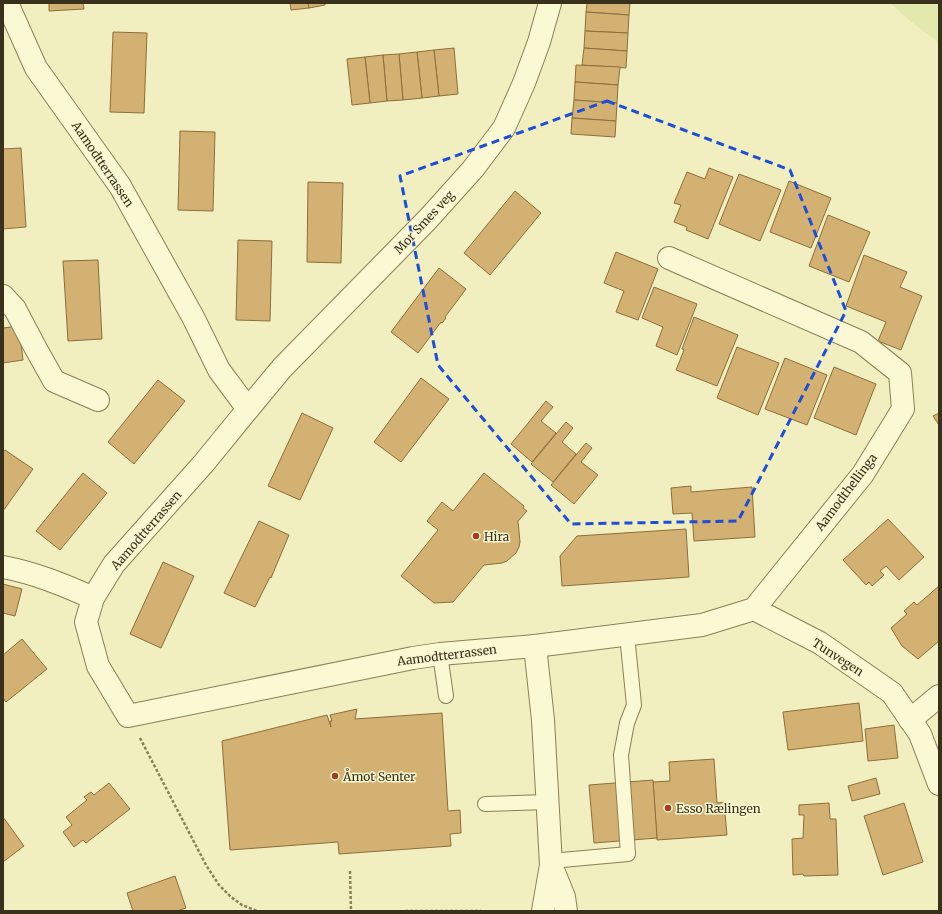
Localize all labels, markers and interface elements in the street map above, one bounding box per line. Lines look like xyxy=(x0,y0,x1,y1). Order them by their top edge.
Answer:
street label: Aamodtterrassen xyxy=(68,117,137,210)
street label: Mor Smes veg xyxy=(391,187,458,257)
street label: Aamodthellinga xyxy=(811,450,880,534)
street label: Aamodtterrassen xyxy=(107,487,185,573)
place label: Hira xyxy=(484,529,510,544)
marker: Hira xyxy=(471,531,481,541)
street label: Tunvegen xyxy=(810,635,866,679)
street label: Aamodtterrassen xyxy=(395,641,498,669)
place label: Åmot Senter xyxy=(342,768,416,784)
marker: Åmot Senter xyxy=(330,771,340,781)
place label: Esso Rælingen xyxy=(676,801,761,816)
marker: Esso Rælingen xyxy=(663,803,673,813)

